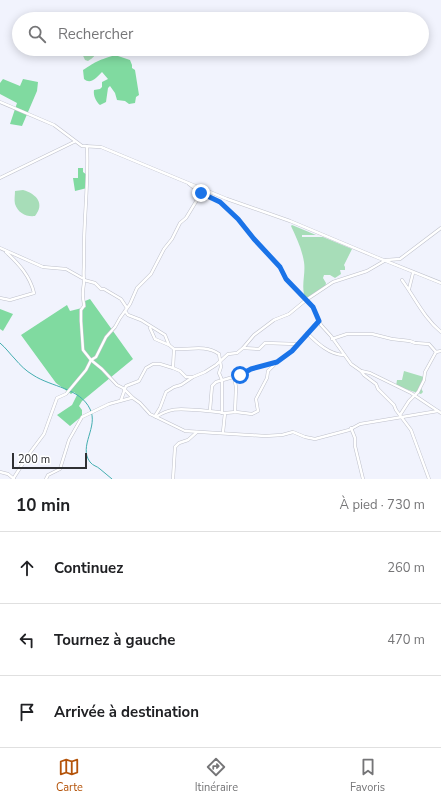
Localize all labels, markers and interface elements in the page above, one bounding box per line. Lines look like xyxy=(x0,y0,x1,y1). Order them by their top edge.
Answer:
search box xyxy=(12,12,429,56)
icon: search xyxy=(26,23,48,45)
text: Rechercher xyxy=(58,24,133,44)
route end xyxy=(192,184,210,202)
route start xyxy=(231,366,249,384)
scale bar xyxy=(12,451,87,470)
text: 200 m xyxy=(18,452,50,467)
text: 10 min xyxy=(16,494,70,517)
text: À pied · 730 m xyxy=(340,496,425,514)
icon: ahead xyxy=(16,557,38,579)
text: Continuez xyxy=(54,558,123,578)
text: 260 m xyxy=(387,559,425,577)
icon: left xyxy=(16,629,38,651)
text: Tournez à gauche xyxy=(54,630,176,650)
text: 470 m xyxy=(387,631,425,649)
icon: arrive xyxy=(16,701,38,723)
text: Arrivée à destination xyxy=(54,702,199,722)
tab: Carte xyxy=(56,756,83,795)
tab: Itinéraire xyxy=(195,756,238,795)
tab: Favoris xyxy=(350,756,385,795)

